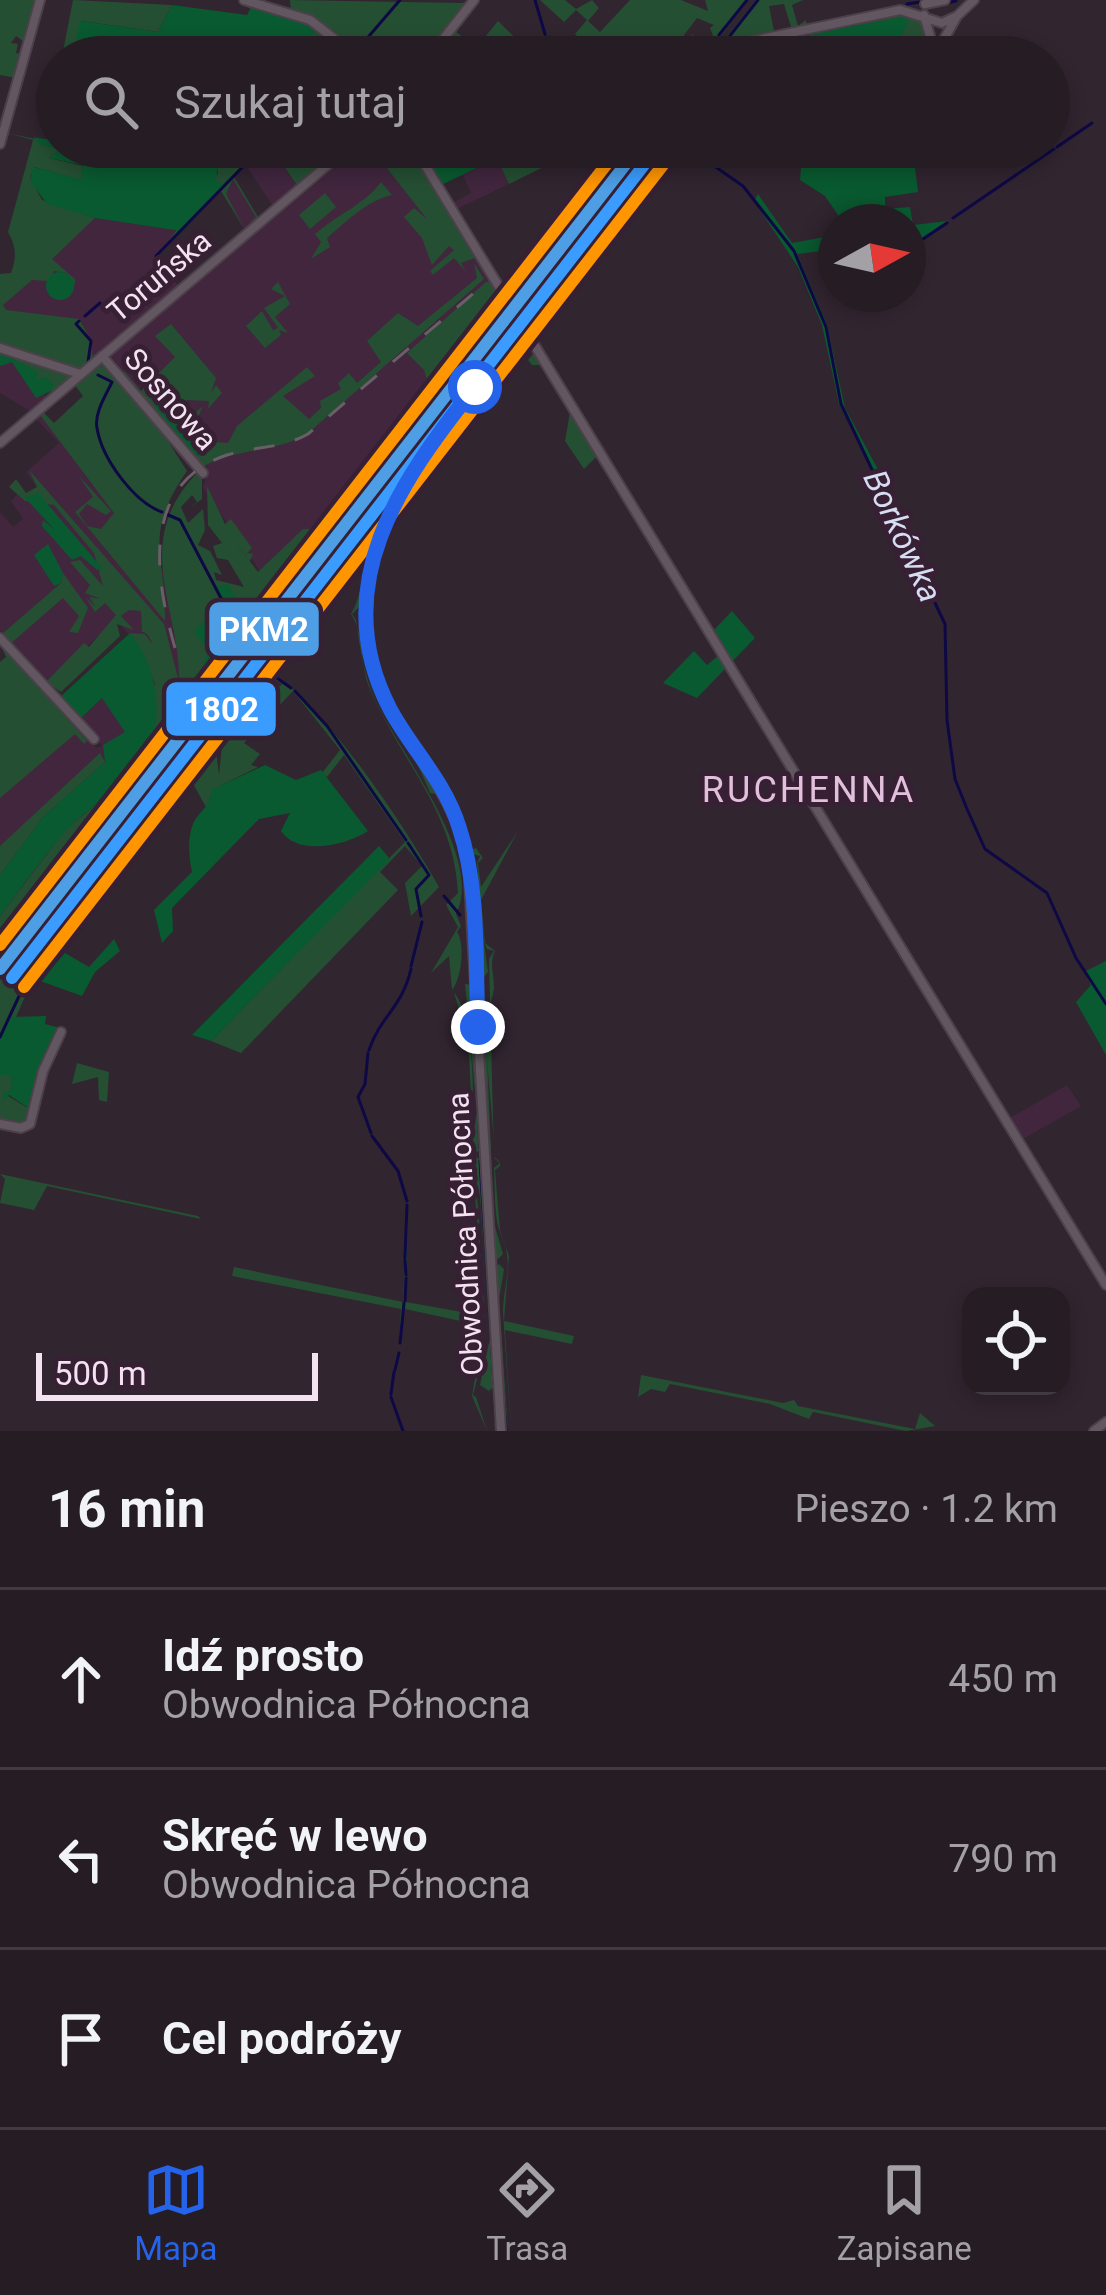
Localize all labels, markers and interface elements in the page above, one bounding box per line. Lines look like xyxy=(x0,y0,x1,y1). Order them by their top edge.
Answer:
search box xyxy=(36,36,1070,168)
icon: search xyxy=(78,69,144,135)
text: Szukaj tutaj xyxy=(174,76,407,129)
north arrow xyxy=(818,204,926,312)
street label: Toruńska xyxy=(100,223,218,329)
street label: Sosnowa xyxy=(117,341,225,457)
route start xyxy=(448,360,502,414)
water label: Borkówka xyxy=(855,464,951,608)
line badge: PKM2 xyxy=(207,600,321,658)
text: PKM2 xyxy=(219,610,309,649)
line badge: 1802 xyxy=(164,680,278,738)
text: 1802 xyxy=(183,690,259,729)
district label: RUCHENNA xyxy=(702,769,916,811)
route end xyxy=(451,1000,505,1054)
street label: Obwodnica Północna xyxy=(440,1091,490,1377)
map controls xyxy=(962,1287,1070,1395)
button: locate xyxy=(962,1287,1070,1395)
scale bar xyxy=(36,1347,318,1400)
text: 500 m xyxy=(54,1354,147,1393)
text: 16 min xyxy=(48,1480,205,1539)
text: Pieszo · 1.2 km xyxy=(795,1486,1058,1532)
text: Idź prosto xyxy=(162,1629,364,1682)
icon: ahead xyxy=(48,1646,114,1712)
text: 450 m xyxy=(948,1656,1058,1702)
text: Obwodnica Północna xyxy=(162,1682,531,1728)
text: Skręć w lewo xyxy=(162,1809,428,1862)
icon: left xyxy=(48,1826,114,1892)
text: 790 m xyxy=(948,1836,1058,1882)
text: Obwodnica Północna xyxy=(162,1862,531,1908)
icon: arrive xyxy=(48,2006,114,2072)
text: Cel podróży xyxy=(162,2012,401,2065)
tab: Mapa xyxy=(134,2157,218,2268)
tab: Trasa xyxy=(486,2157,568,2268)
tab: Zapisane xyxy=(837,2157,972,2268)

